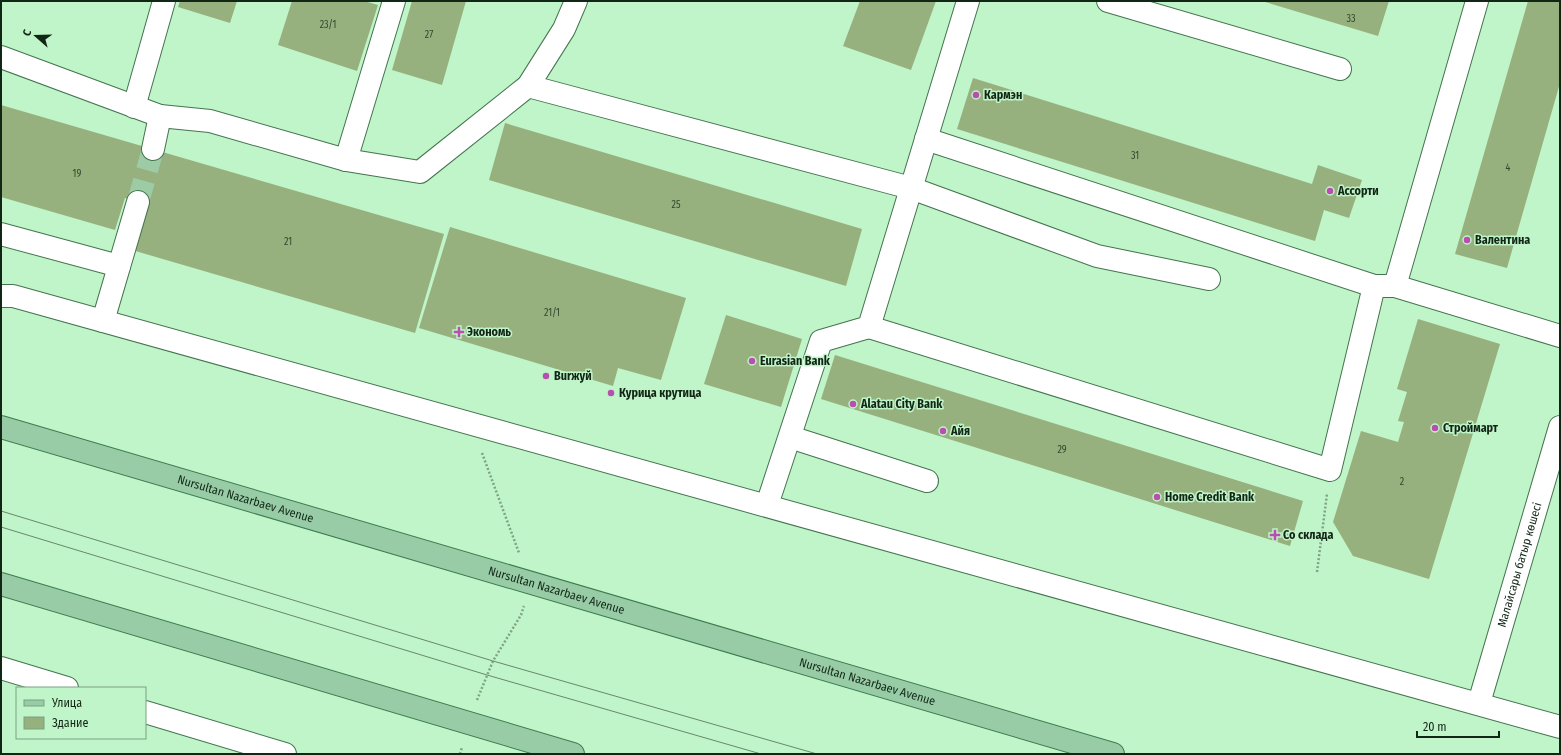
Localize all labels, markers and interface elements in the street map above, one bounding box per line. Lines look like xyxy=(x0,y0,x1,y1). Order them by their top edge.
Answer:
house number: 33 xyxy=(1346,13,1356,25)
north arrow xyxy=(16,16,56,56)
house number: 23/1 xyxy=(320,19,336,31)
text: С xyxy=(20,28,34,38)
house number: 27 xyxy=(425,29,433,41)
place label: Кармэн xyxy=(984,88,1022,102)
marker: Кармэн xyxy=(971,90,981,100)
house number: 31 xyxy=(1131,150,1139,162)
house number: 4 xyxy=(1506,162,1511,174)
house number: 19 xyxy=(73,168,82,180)
place label: Ассорти xyxy=(1337,184,1379,198)
marker: Ассорти xyxy=(1325,186,1335,196)
house number: 25 xyxy=(672,199,681,211)
place label: Валентина xyxy=(1475,233,1530,247)
marker: Валентина xyxy=(1462,235,1472,245)
house number: 21 xyxy=(284,236,292,248)
house number: 21/1 xyxy=(544,307,560,319)
place label: Экономь xyxy=(467,325,511,339)
marker: Экономь xyxy=(454,327,464,337)
place label: Eurasian Bank xyxy=(760,354,831,368)
marker: Eurasian Bank xyxy=(747,356,757,366)
place label: Burжуй xyxy=(554,369,592,383)
marker: Burжуй xyxy=(541,371,551,381)
place label: Курица крутица xyxy=(619,386,701,400)
marker: Курица крутица xyxy=(606,388,616,398)
place label: Alatau City Bank xyxy=(860,397,943,411)
marker: Alatau City Bank xyxy=(848,399,858,409)
place label: Строймарт xyxy=(1443,421,1499,435)
marker: Строймарт xyxy=(1430,423,1440,433)
place label: Айя xyxy=(950,424,970,438)
marker: Айя xyxy=(938,426,948,436)
house number: 29 xyxy=(1057,444,1067,456)
street label: Nursultan Nazarbaev Avenue xyxy=(176,472,315,526)
house number: 2 xyxy=(1400,476,1405,488)
place label: Home Credit Bank xyxy=(1165,490,1255,504)
marker: Home Credit Bank xyxy=(1152,492,1162,502)
street label: Малайсары батыр көшесі xyxy=(1495,501,1544,629)
place label: Со склада xyxy=(1283,528,1333,542)
marker: Со склада xyxy=(1270,530,1280,540)
street label: Nursultan Nazarbaev Avenue xyxy=(487,564,626,617)
street label: Nursultan Nazarbaev Avenue xyxy=(798,655,937,708)
legend xyxy=(16,687,146,739)
text: Улица xyxy=(51,696,82,710)
scale bar xyxy=(1417,713,1499,739)
text: Здание xyxy=(52,716,88,730)
text: 20 m xyxy=(1423,720,1447,734)

